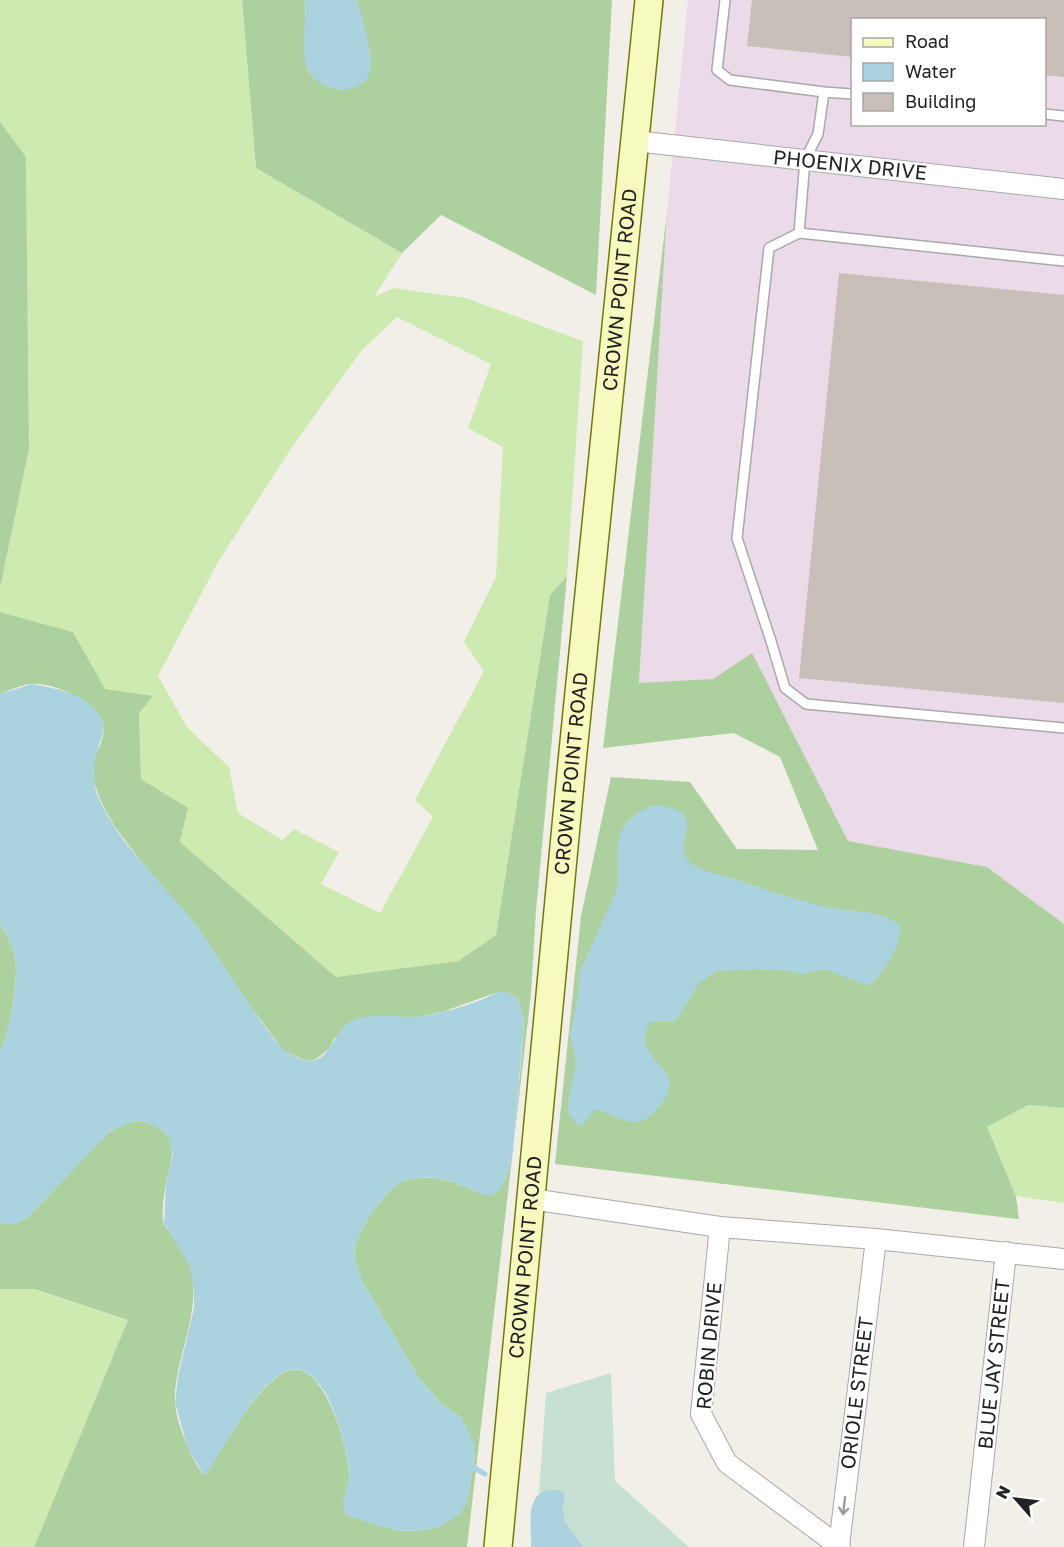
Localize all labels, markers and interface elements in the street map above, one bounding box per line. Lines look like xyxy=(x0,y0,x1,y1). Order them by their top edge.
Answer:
legend xyxy=(851,18,1046,126)
text: Road xyxy=(905,30,949,52)
text: Water xyxy=(905,60,956,82)
text: Building xyxy=(905,90,976,112)
street label: PHOENIX DRIVE xyxy=(772,144,928,184)
street label: CROWN POINT ROAD xyxy=(597,187,641,392)
street label: CROWN POINT ROAD xyxy=(548,671,592,876)
street label: CROWN POINT ROAD xyxy=(503,1155,546,1360)
street label: BLUE JAY STREET xyxy=(972,1277,1014,1450)
street label: ROBIN DRIVE xyxy=(690,1281,726,1411)
street label: ORIOLE STREET xyxy=(835,1315,877,1471)
north arrow xyxy=(986,1469,1046,1529)
text: N xyxy=(991,1482,1014,1502)
one-way arrow xyxy=(838,1495,849,1515)

